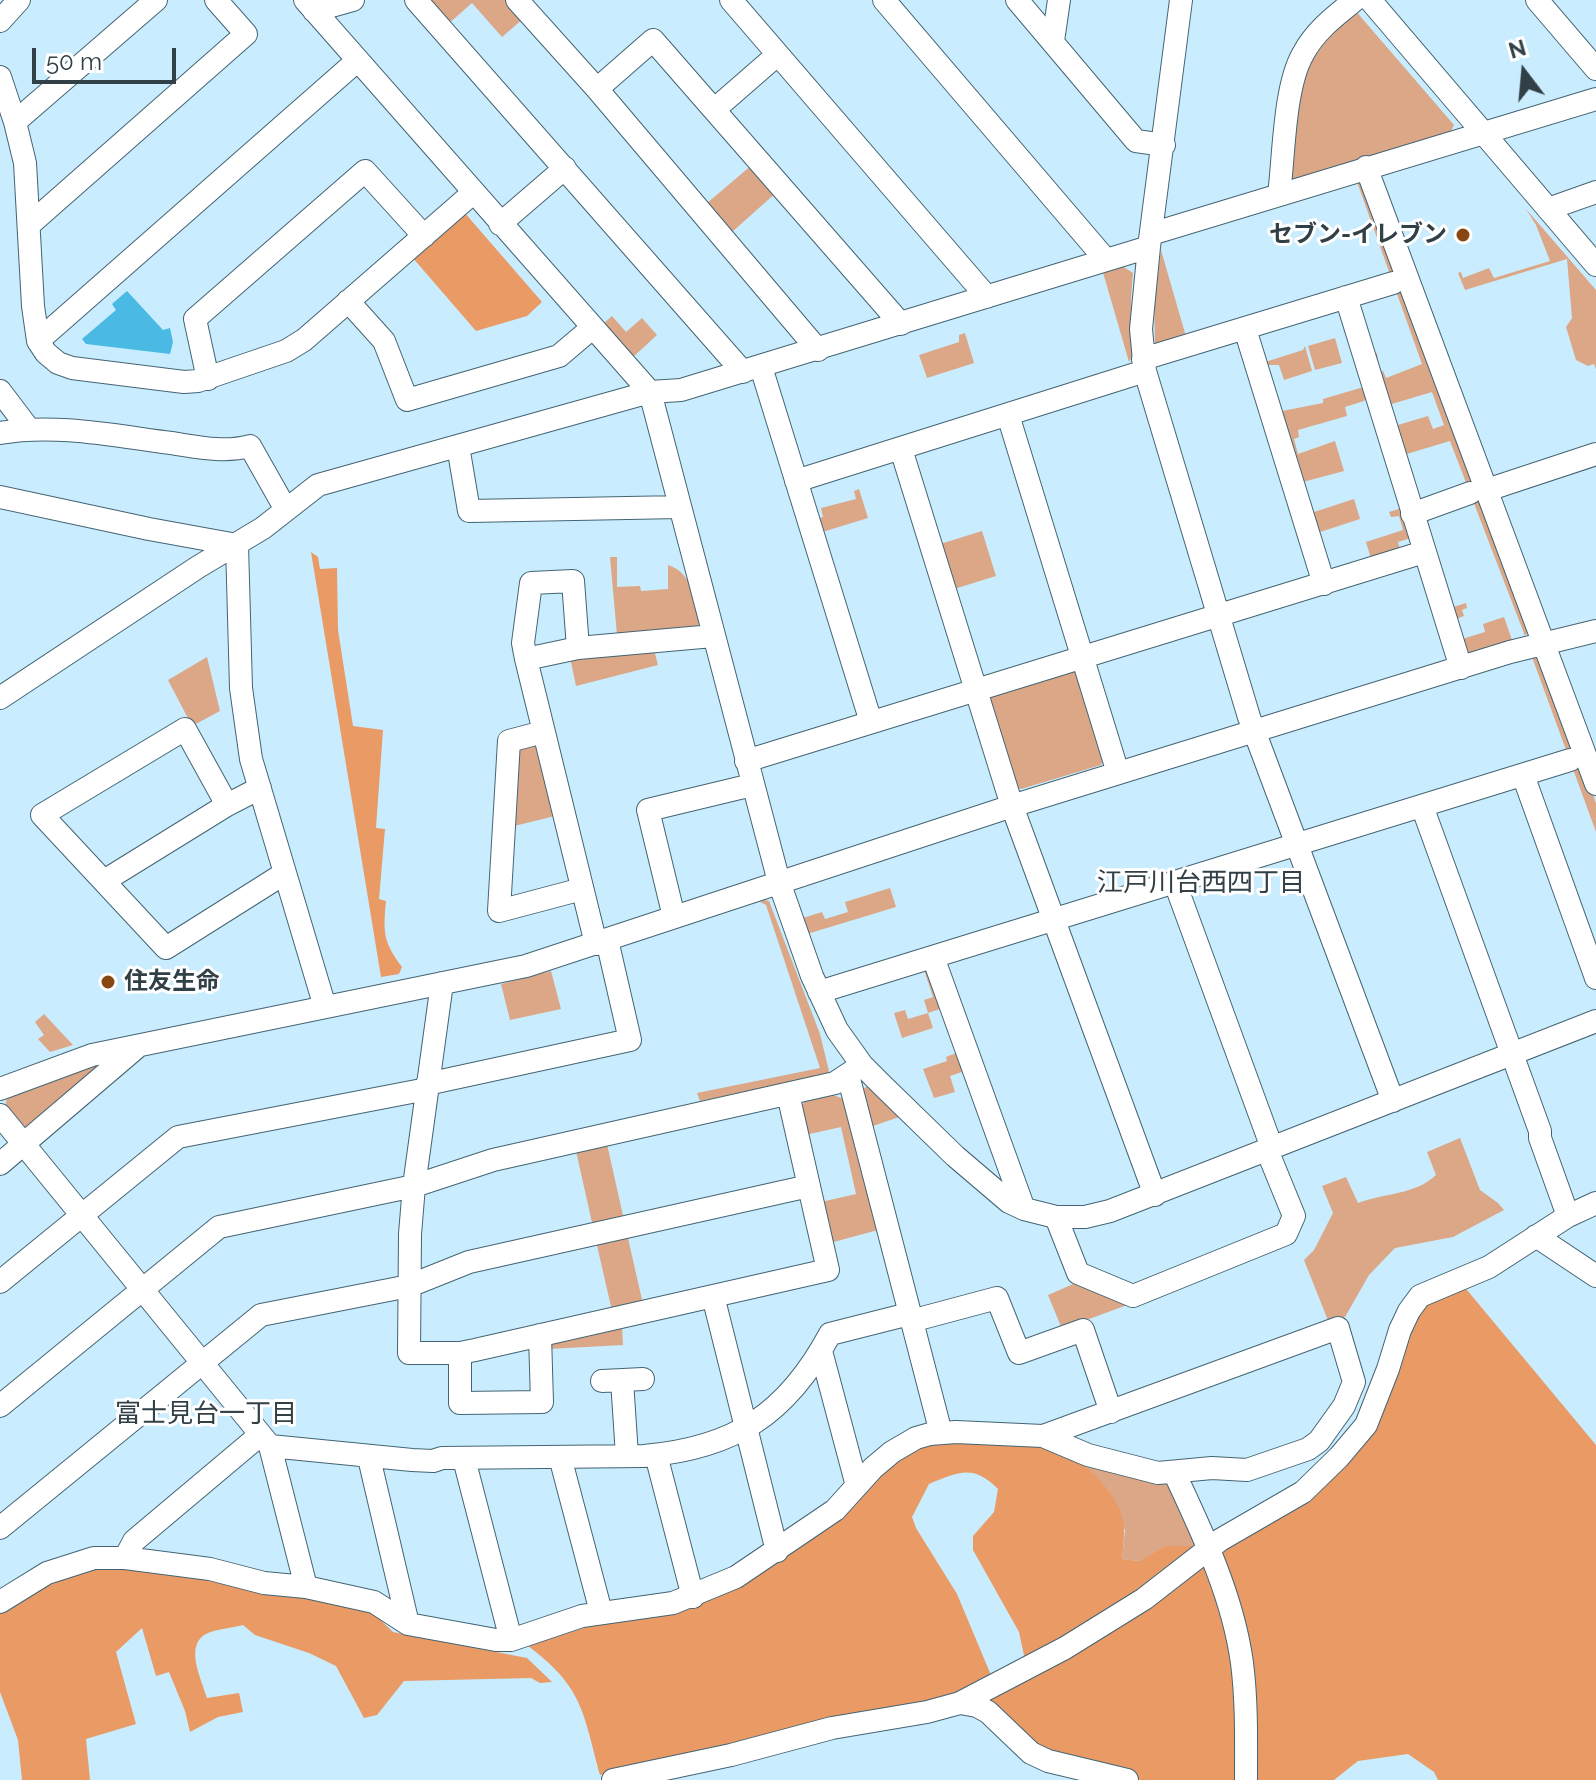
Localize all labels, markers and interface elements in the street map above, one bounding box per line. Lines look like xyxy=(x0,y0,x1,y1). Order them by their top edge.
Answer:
scale bar xyxy=(36,32,180,82)
north arrow xyxy=(1484,32,1564,112)
text: N xyxy=(1506,34,1529,64)
text: 50 m xyxy=(46,47,102,76)
place label: セブン-イレブン xyxy=(1269,221,1447,249)
marker: セブン-イレブン xyxy=(1454,226,1472,244)
district label: 江戸川台西四丁目 xyxy=(1097,867,1305,899)
place label: 住友生命 xyxy=(124,968,220,996)
marker: 住友生命 xyxy=(99,973,117,991)
district label: 富士見台一丁目 xyxy=(115,1398,297,1430)

